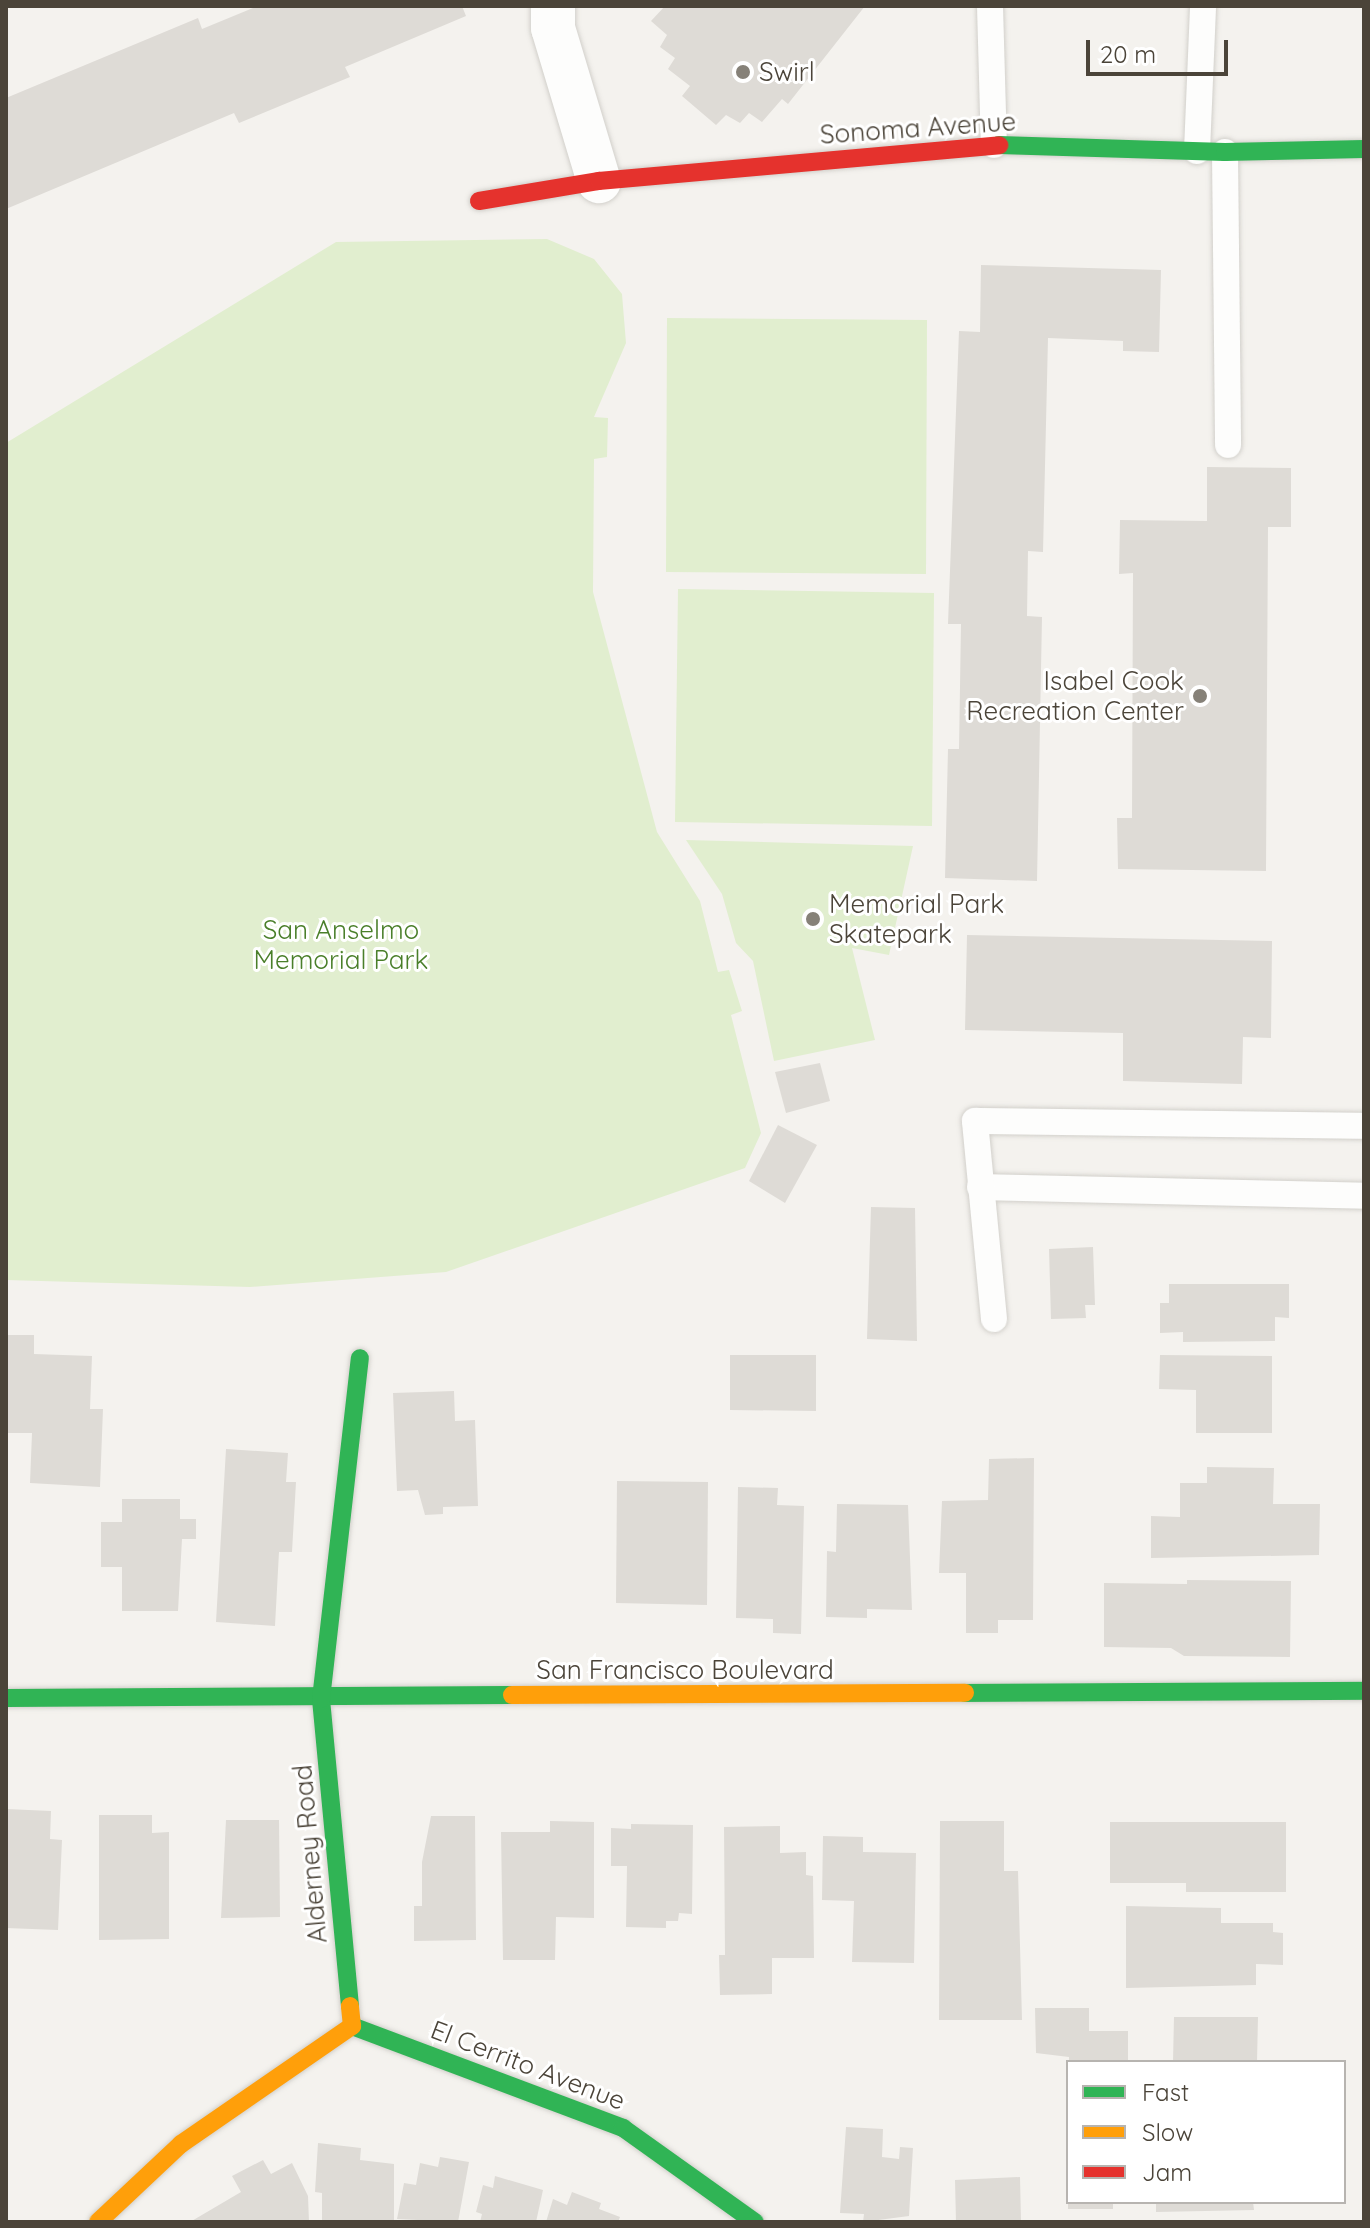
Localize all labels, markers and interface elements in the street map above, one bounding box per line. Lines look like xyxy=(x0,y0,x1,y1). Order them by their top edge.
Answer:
scale bar xyxy=(1090,24,1232,74)
text: 20 m xyxy=(1100,39,1156,69)
place label: Swirl xyxy=(759,56,815,88)
marker: Swirl xyxy=(734,63,752,81)
street label: Sonoma Avenue xyxy=(819,106,1017,150)
place label: Isabel Cook Recreation Center xyxy=(966,665,1184,726)
marker: Isabel Cook Recreation Center xyxy=(1191,687,1209,705)
place label: Memorial Park Skatepark xyxy=(829,888,1004,950)
marker: Memorial Park Skatepark xyxy=(804,910,822,928)
park label: San Anselmo Memorial Park xyxy=(253,914,429,976)
street label: San Francisco Boulevard xyxy=(536,1654,834,1686)
street label: Alderney Road xyxy=(287,1764,333,1944)
street label: El Cerrito Avenue xyxy=(426,2014,630,2116)
legend xyxy=(1066,2060,1346,2204)
text: Fast xyxy=(1142,2077,1189,2107)
text: Slow xyxy=(1142,2117,1193,2147)
text: Jam xyxy=(1142,2157,1192,2187)

